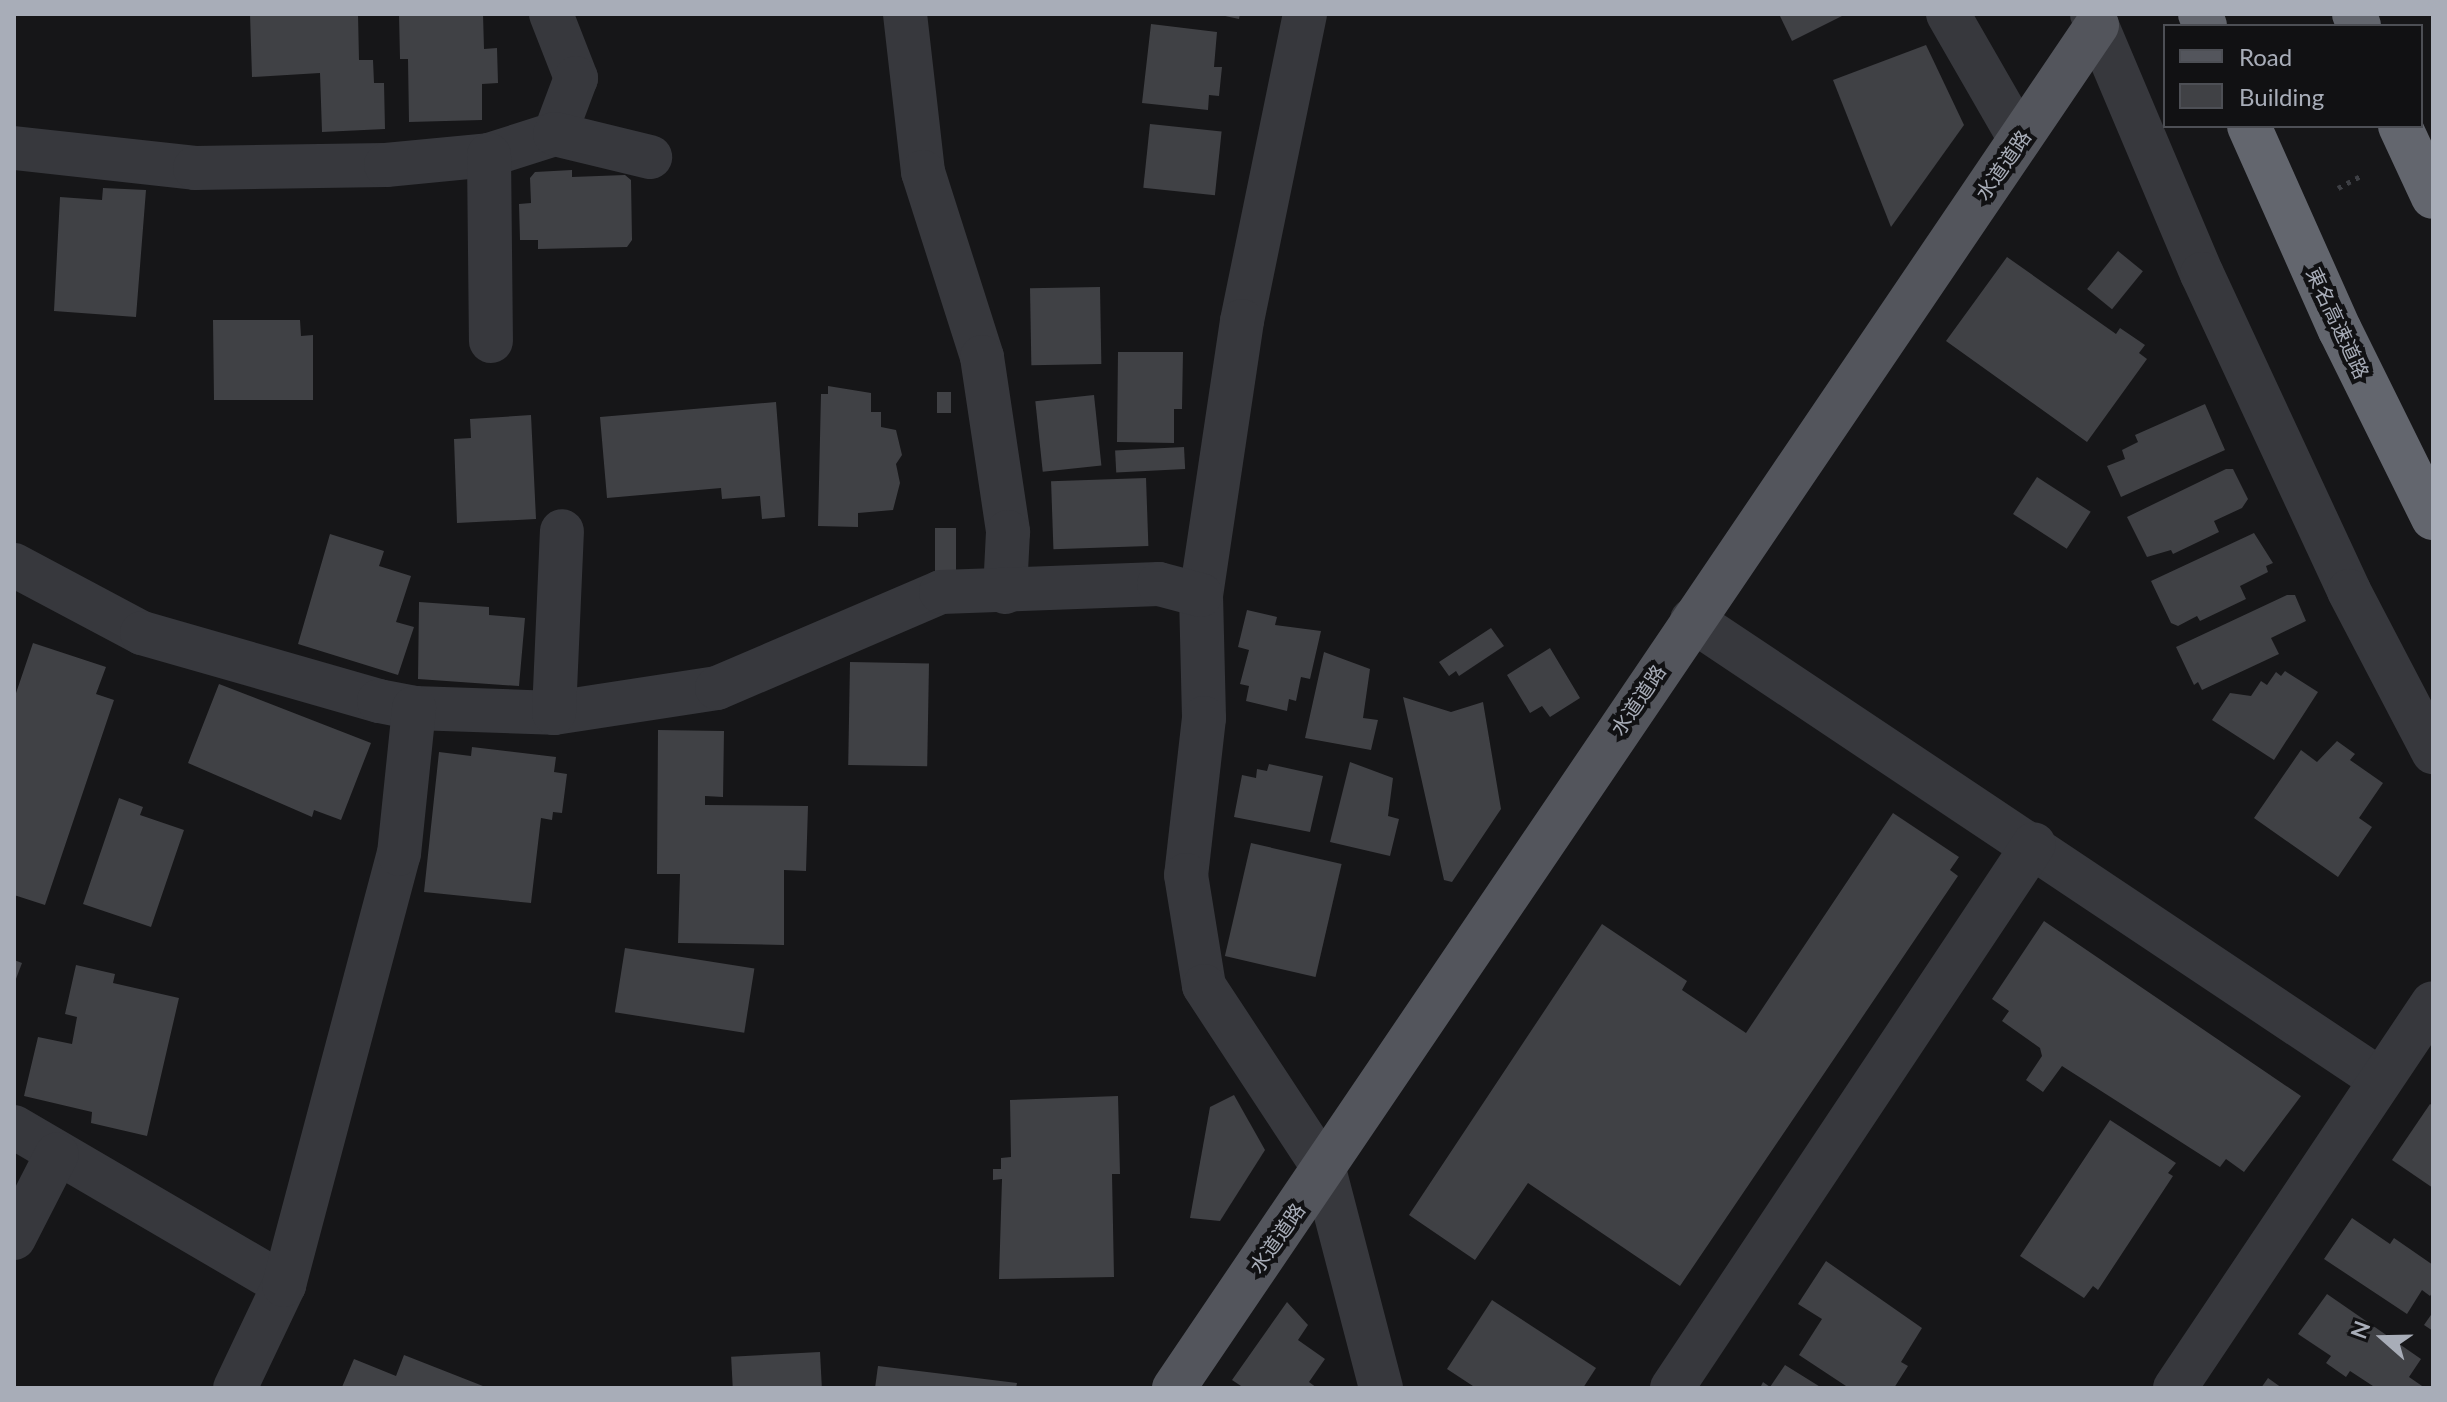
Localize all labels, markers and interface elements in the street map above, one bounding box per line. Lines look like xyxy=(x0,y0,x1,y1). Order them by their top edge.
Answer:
legend xyxy=(2163,24,2423,128)
text: Road xyxy=(2239,42,2292,71)
text: Building xyxy=(2239,82,2324,111)
street label: 水道道路 xyxy=(1970,125,2036,205)
street label: 東名高速道路 xyxy=(2302,264,2374,382)
street label: 水道道路 xyxy=(1606,660,1670,740)
street label: 水道道路 xyxy=(1244,1198,1310,1278)
north arrow xyxy=(2343,1298,2423,1378)
text: N xyxy=(2344,1317,2376,1342)

